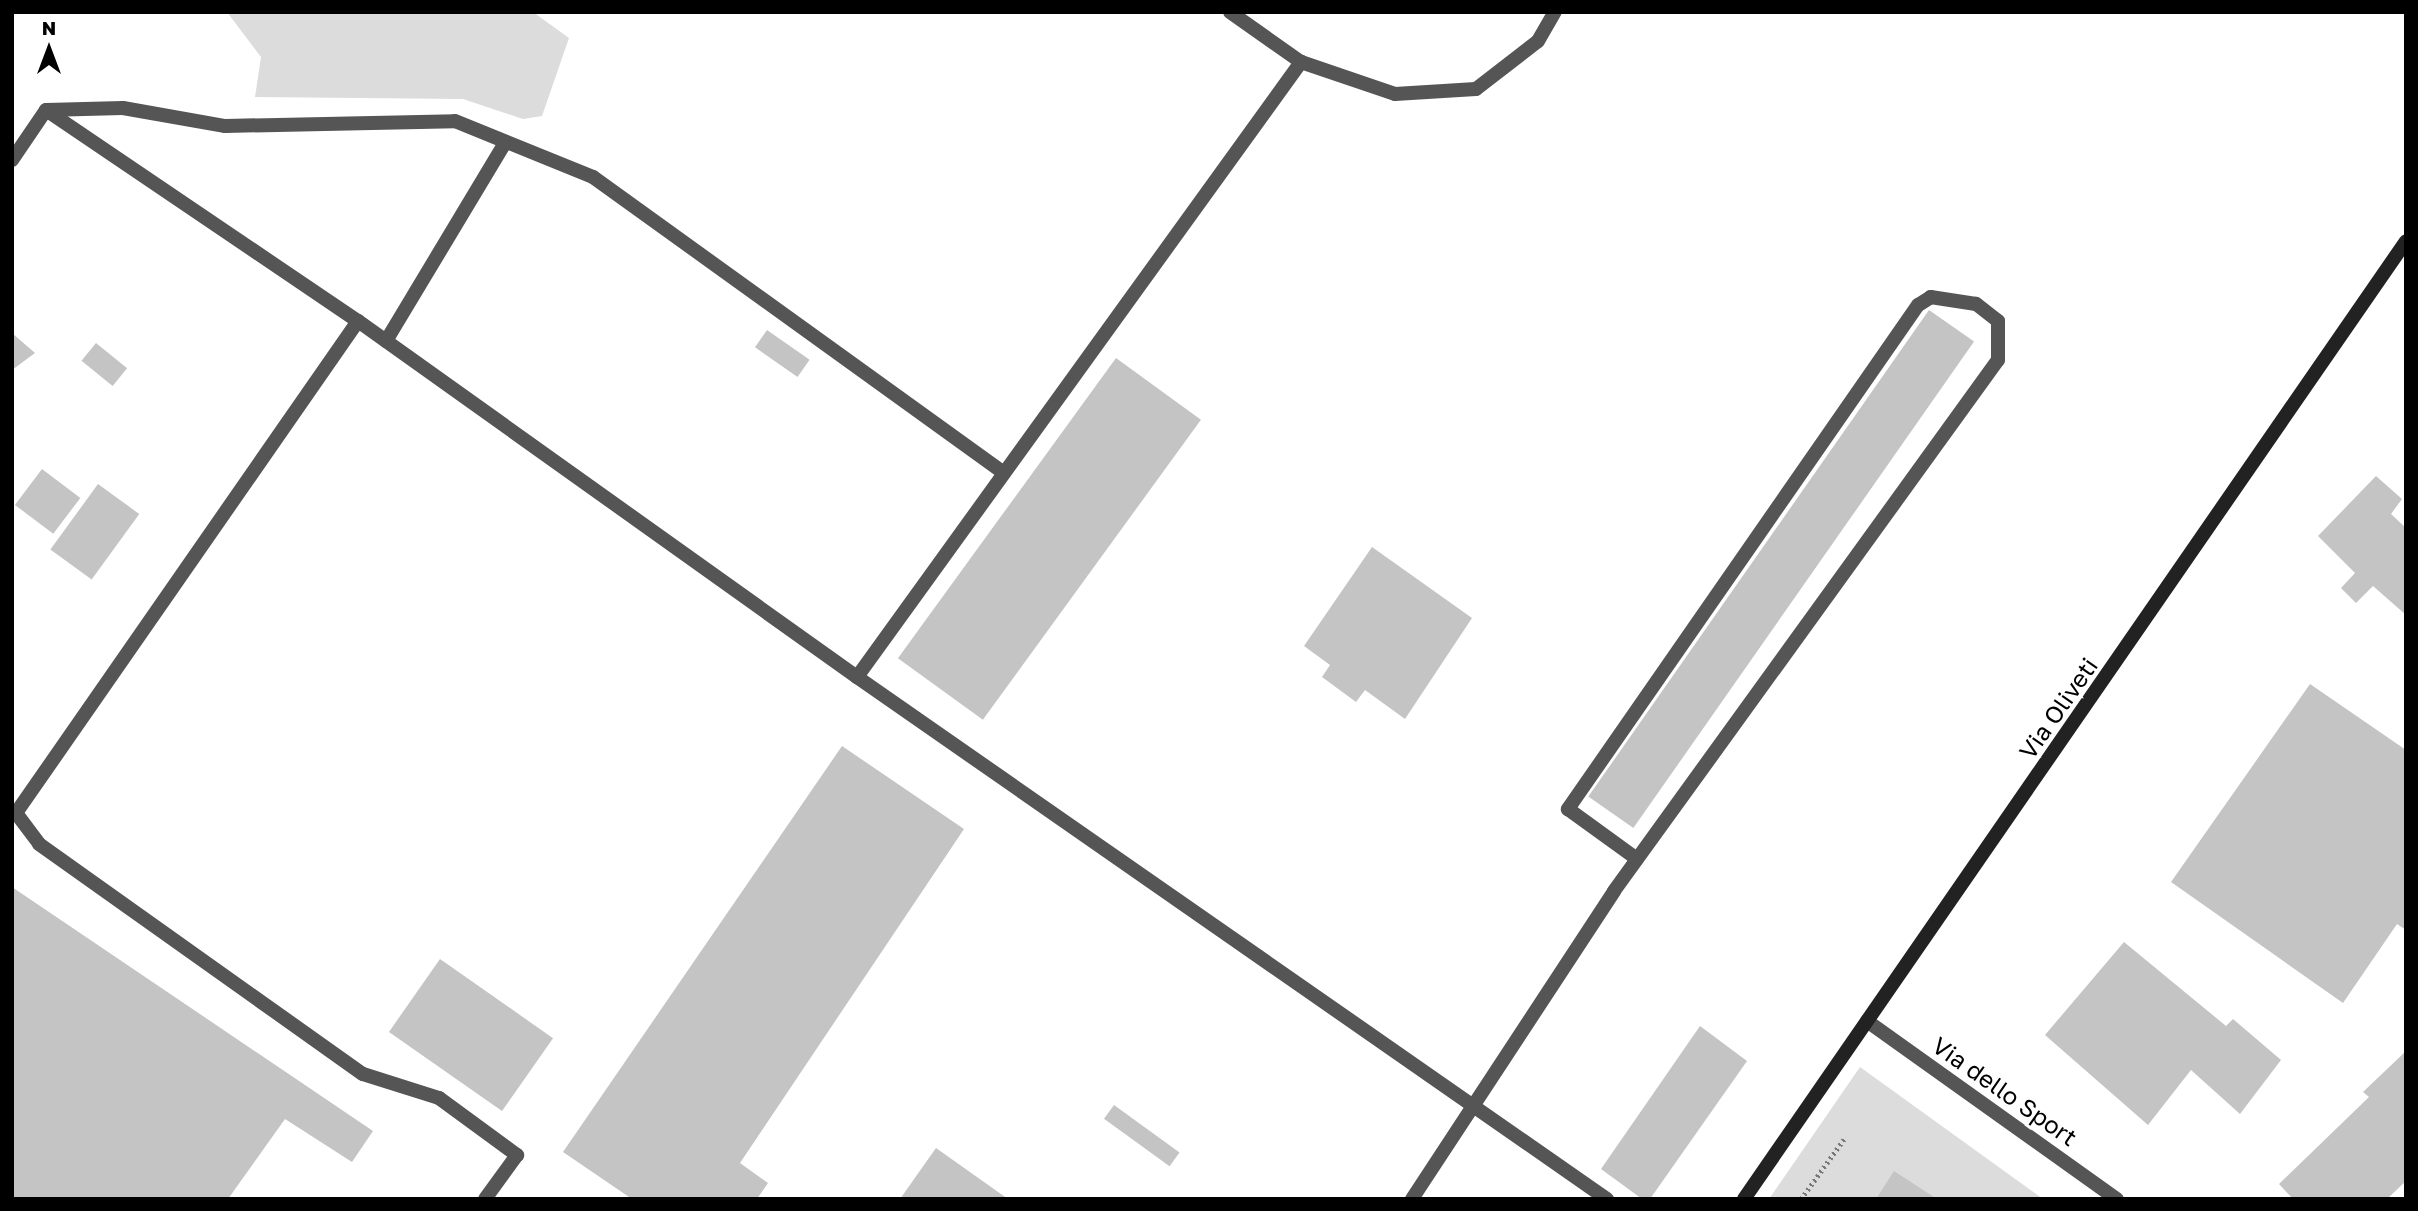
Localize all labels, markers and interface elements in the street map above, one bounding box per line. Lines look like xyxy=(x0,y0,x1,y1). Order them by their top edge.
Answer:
north arrow xyxy=(14,14,84,84)
text: N xyxy=(42,16,56,39)
street label: Via Oliveti xyxy=(2013,652,2103,764)
street label: Via dello Sport xyxy=(1927,1030,2083,1152)

